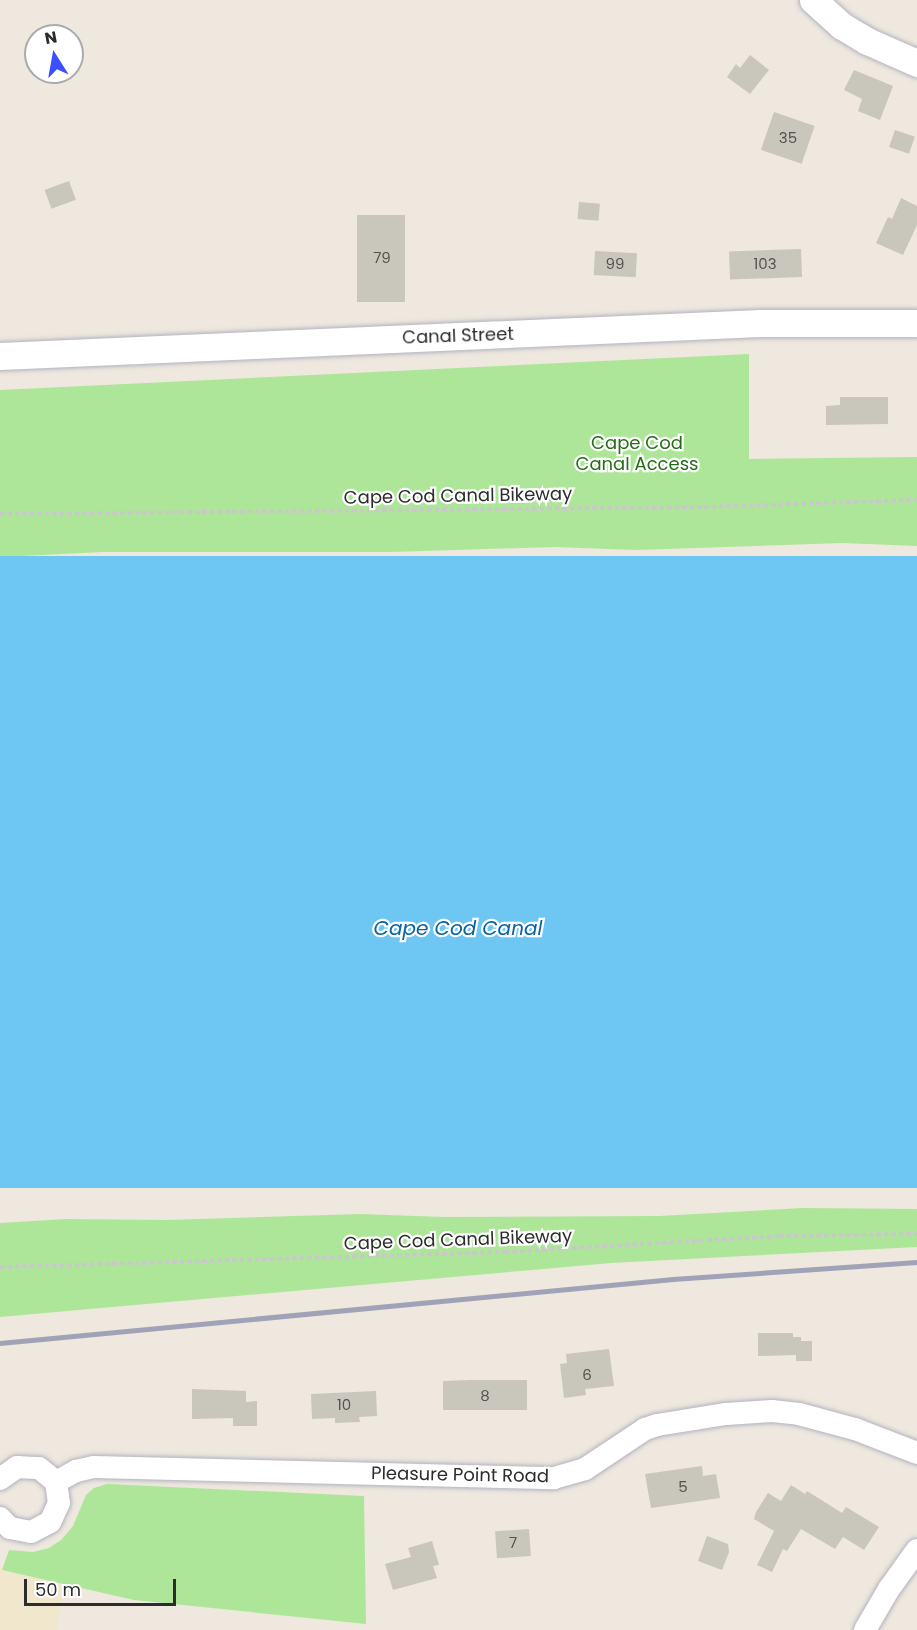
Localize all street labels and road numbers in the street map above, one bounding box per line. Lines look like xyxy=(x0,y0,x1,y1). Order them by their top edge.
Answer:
street label: Canal Street xyxy=(402,323,514,349)
street label: Cape Cod Canal Bikeway xyxy=(344,483,572,509)
street label: Cape Cod Canal Bikeway xyxy=(343,1225,573,1255)
street label: Pleasure Point Road xyxy=(371,1463,549,1487)

